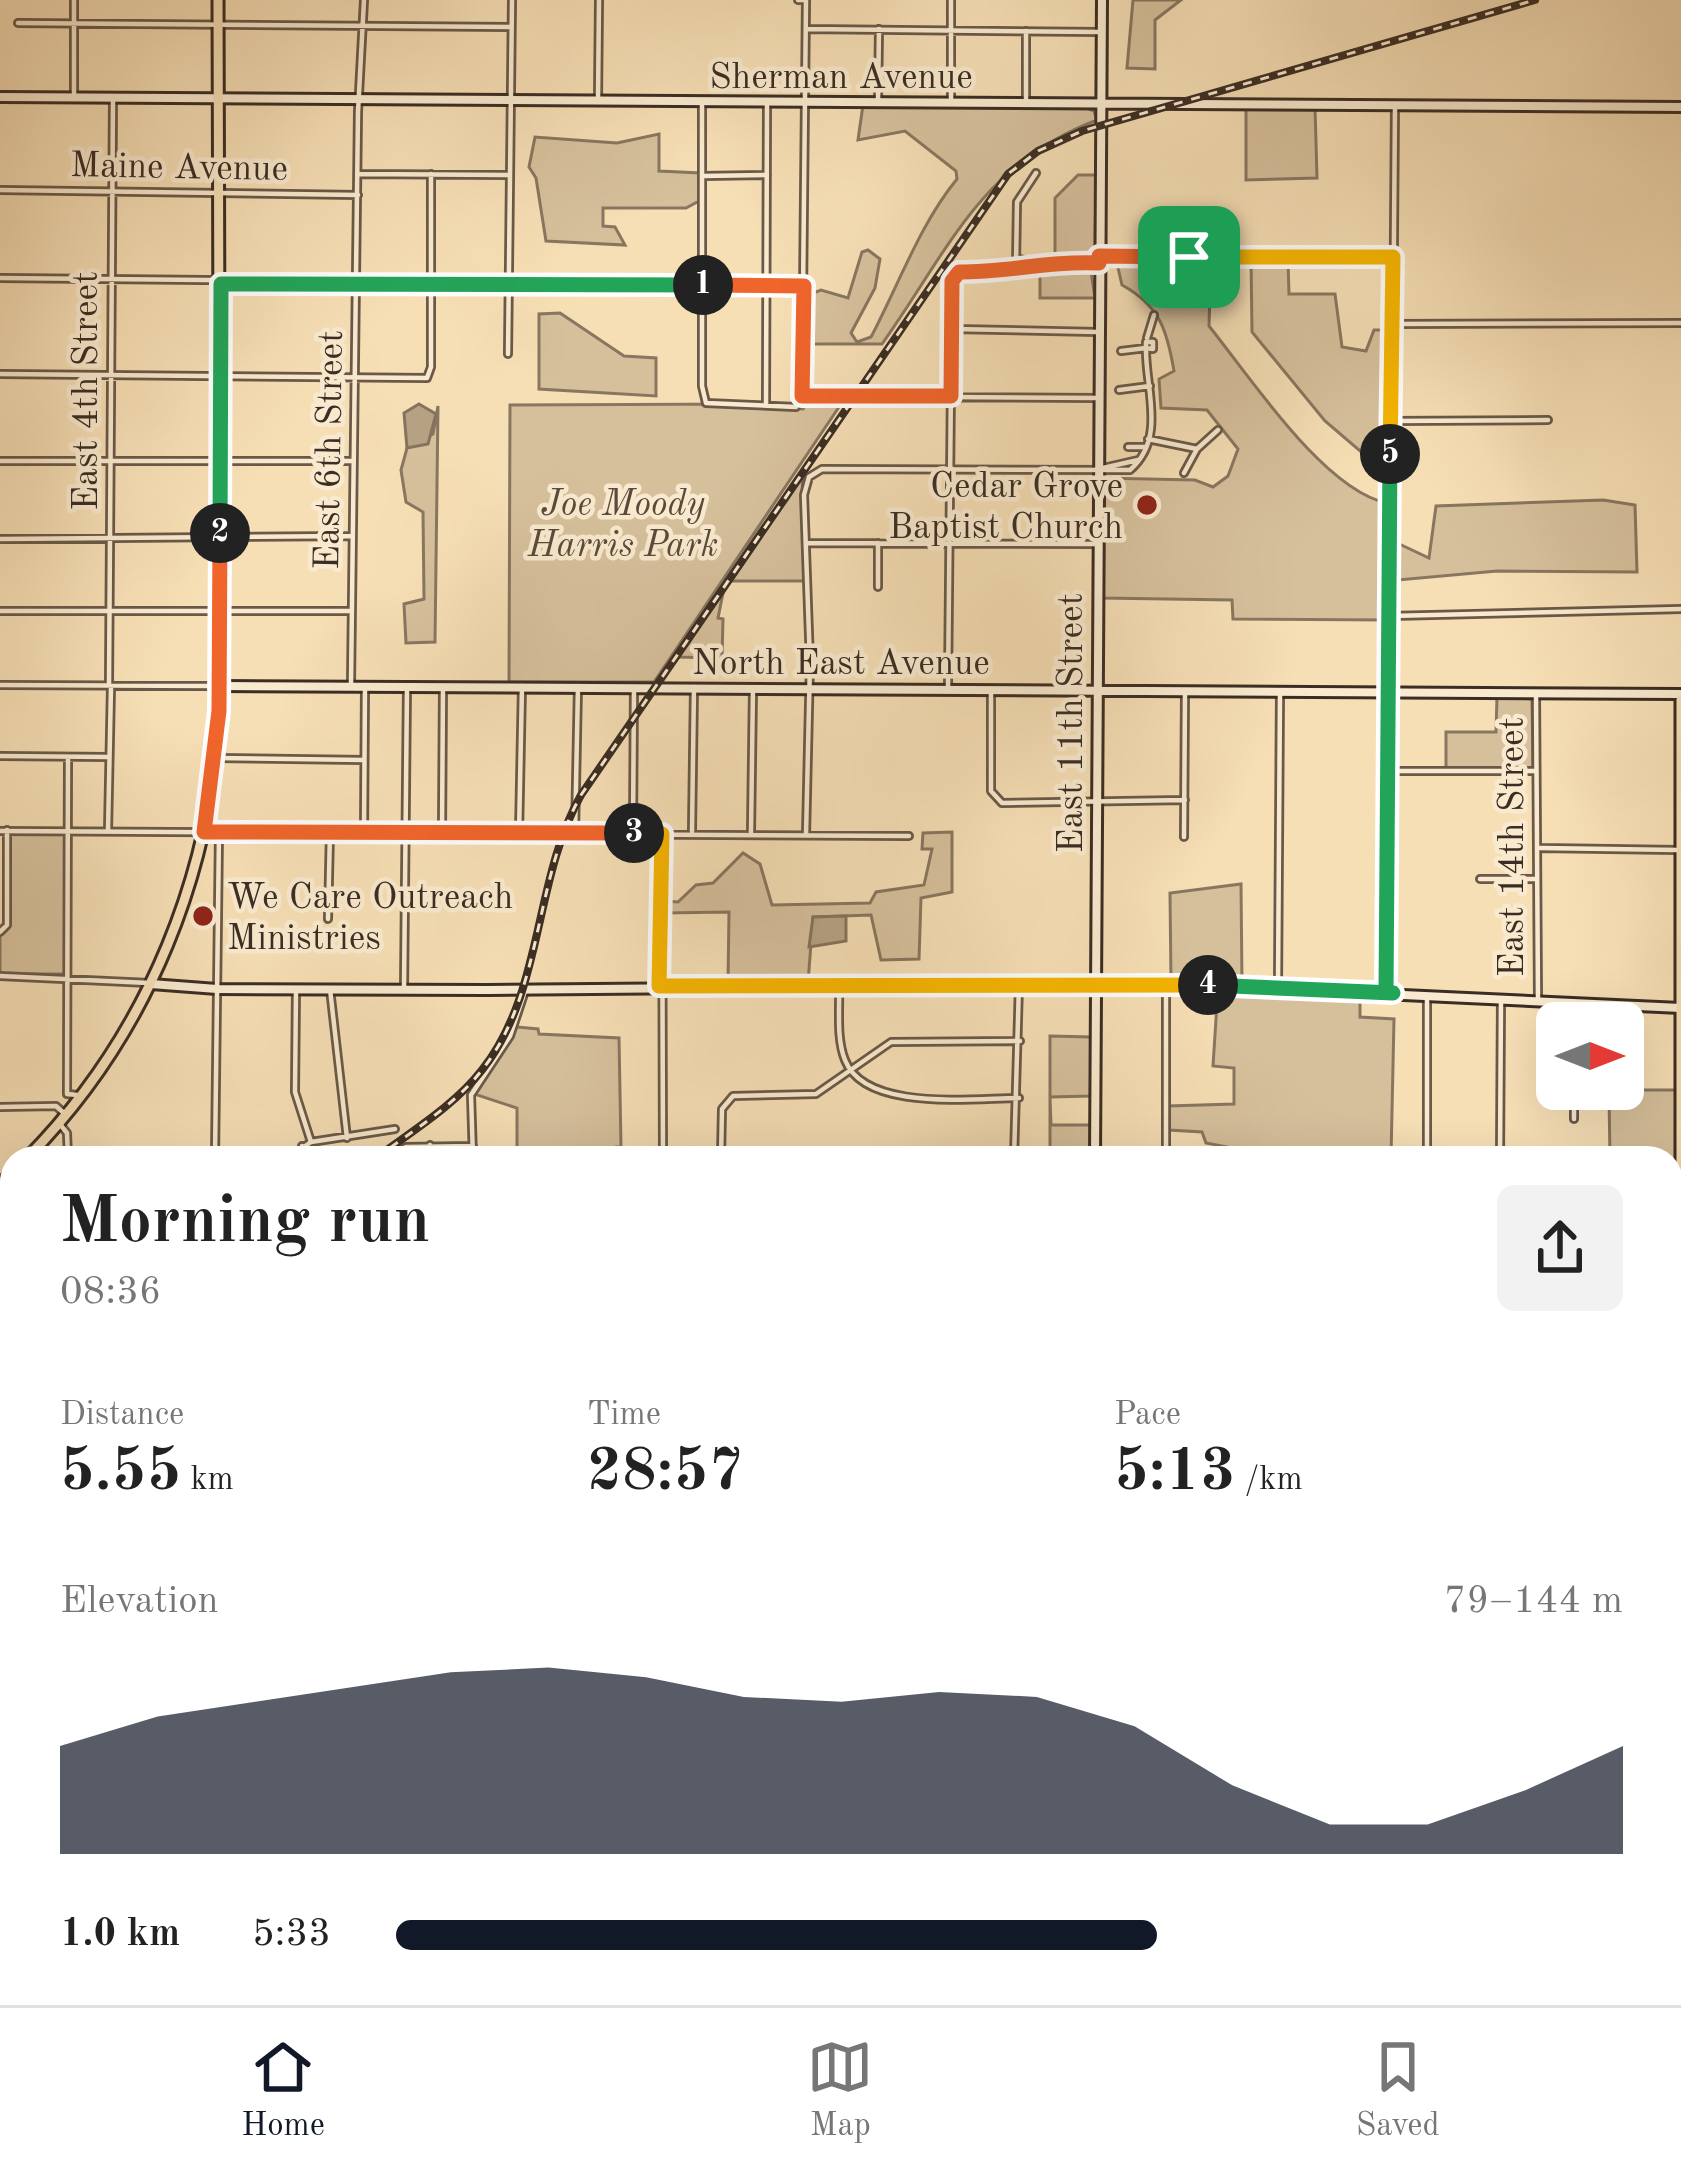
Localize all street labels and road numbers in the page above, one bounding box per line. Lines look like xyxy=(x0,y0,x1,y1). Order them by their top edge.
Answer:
street label: Sherman Avenue xyxy=(709,61,973,97)
street label: Maine Avenue xyxy=(70,149,288,189)
street label: East 4th Street xyxy=(70,271,106,511)
street label: East 6th Street xyxy=(311,330,351,570)
street label: East 11th Street xyxy=(1055,593,1091,853)
street label: North East Avenue xyxy=(692,647,990,683)
street label: East 14th Street xyxy=(1496,717,1532,977)

